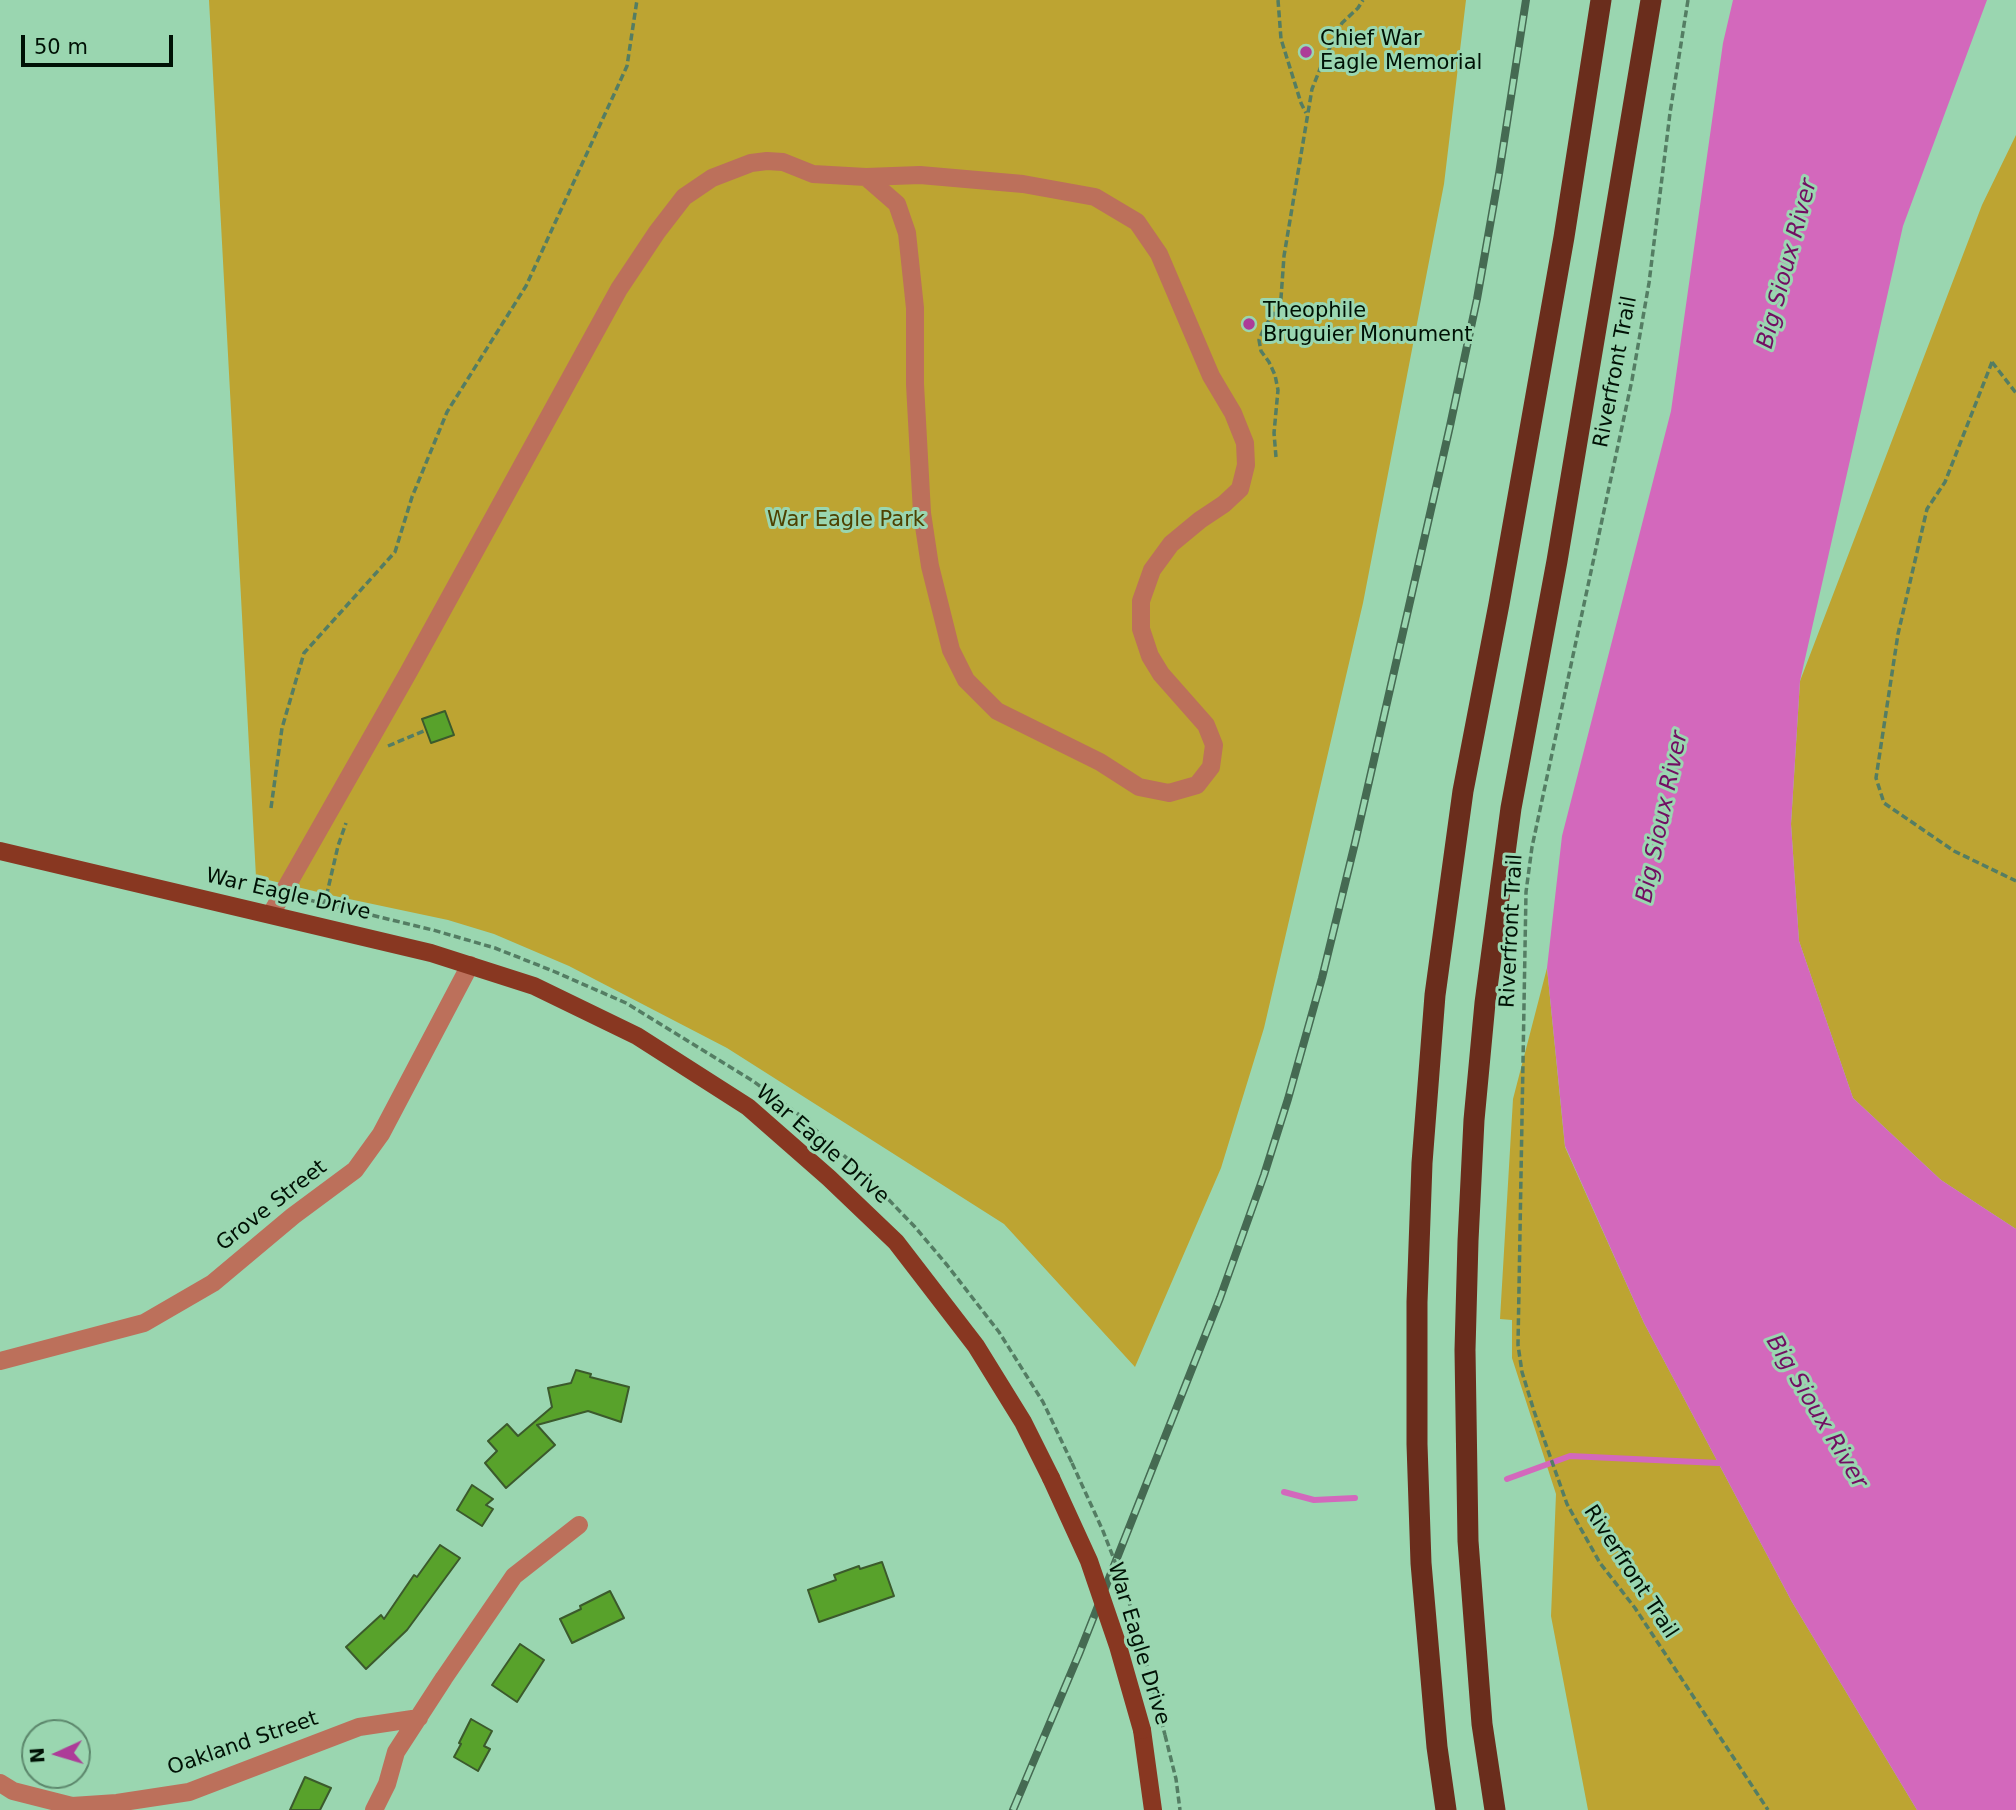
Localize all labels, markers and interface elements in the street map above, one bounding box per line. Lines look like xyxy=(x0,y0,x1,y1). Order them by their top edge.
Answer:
scale bar xyxy=(24,21,177,65)
place label: Chief War Eagle Memorial xyxy=(1320,27,1482,77)
text: 50 m xyxy=(34,35,88,59)
marker: Chief War Eagle Memorial xyxy=(1298,44,1314,60)
water label: Big Sioux River xyxy=(1752,176,1824,352)
street label: Riverfront Trail xyxy=(1589,294,1643,450)
place label: Theophile Bruguier Monument xyxy=(1263,299,1473,349)
marker: Theophile Bruguier Monument xyxy=(1241,316,1257,332)
park label: War Eagle Park xyxy=(767,508,925,534)
water label: Big Sioux River xyxy=(1631,729,1695,905)
street label: Riverfront Trail xyxy=(1495,853,1529,1009)
street label: War Eagle Drive xyxy=(203,864,373,926)
street label: War Eagle Drive xyxy=(750,1080,894,1210)
street label: Grove Street xyxy=(212,1155,332,1257)
water label: Big Sioux River xyxy=(1759,1330,1873,1494)
street label: Riverfront Trail xyxy=(1578,1501,1682,1643)
street label: War Eagle Drive xyxy=(1101,1560,1175,1728)
street label: Oakland Street xyxy=(164,1706,322,1782)
north arrow xyxy=(21,1719,91,1789)
text: N xyxy=(26,1747,49,1764)

